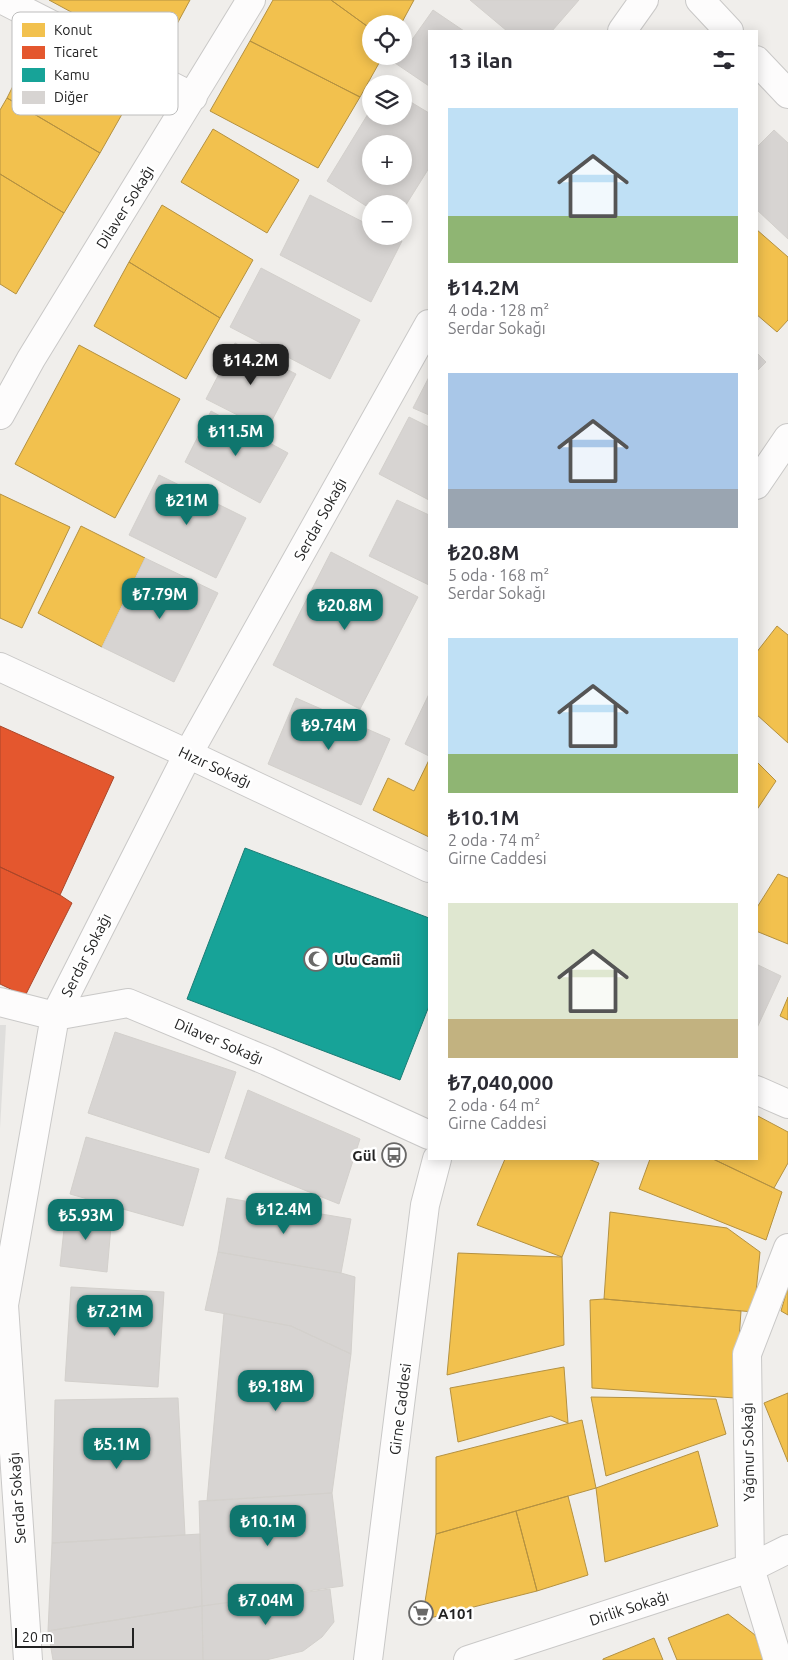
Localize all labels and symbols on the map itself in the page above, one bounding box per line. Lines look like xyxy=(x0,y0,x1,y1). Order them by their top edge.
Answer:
legend xyxy=(12,12,178,115)
text: Konut xyxy=(54,22,93,38)
text: Ticaret xyxy=(54,44,98,60)
text: Kamu xyxy=(54,67,90,83)
text: Diğer xyxy=(54,89,89,105)
street label: Dilaver Sokağı xyxy=(93,162,157,252)
pin: ₺14.2M xyxy=(210,344,292,386)
pin: ₺11.5M xyxy=(195,414,277,457)
street label: Serdar Sokağı xyxy=(290,475,350,563)
pin: ₺21M xyxy=(157,484,217,526)
pin: ₺7.79M xyxy=(119,578,201,620)
pin: ₺20.8M xyxy=(304,588,386,631)
pin: ₺9.74M xyxy=(288,708,370,751)
street label: Hızır Sokağı xyxy=(176,743,254,791)
street label: Serdar Sokağı xyxy=(58,910,114,1000)
mosque icon: Ulu Camii xyxy=(303,946,329,972)
place label: Ulu Camii xyxy=(334,951,401,968)
street label: Dilaver Sokağı xyxy=(172,1015,266,1067)
bus stop icon: Gül xyxy=(381,1142,407,1168)
place label: Gül xyxy=(352,1147,376,1164)
pin: ₺12.4M xyxy=(243,1192,325,1235)
pin: ₺5.93M xyxy=(45,1198,127,1241)
pin: ₺7.21M xyxy=(74,1294,156,1337)
street label: Girne Caddesi xyxy=(386,1362,414,1456)
pin: ₺9.18M xyxy=(235,1370,317,1412)
street label: Yağmur Sokağı xyxy=(739,1402,757,1502)
pin: ₺5.1M xyxy=(82,1428,152,1470)
street label: Serdar Sokağı xyxy=(5,1452,29,1544)
pin: ₺10.1M xyxy=(227,1504,309,1547)
pin: ₺7.04M xyxy=(225,1584,307,1626)
street label: Dirlik Sokağı xyxy=(587,1587,671,1629)
supermarket icon: A101 xyxy=(408,1600,434,1626)
place label: A101 xyxy=(438,1605,474,1622)
scale bar xyxy=(15,1625,134,1648)

